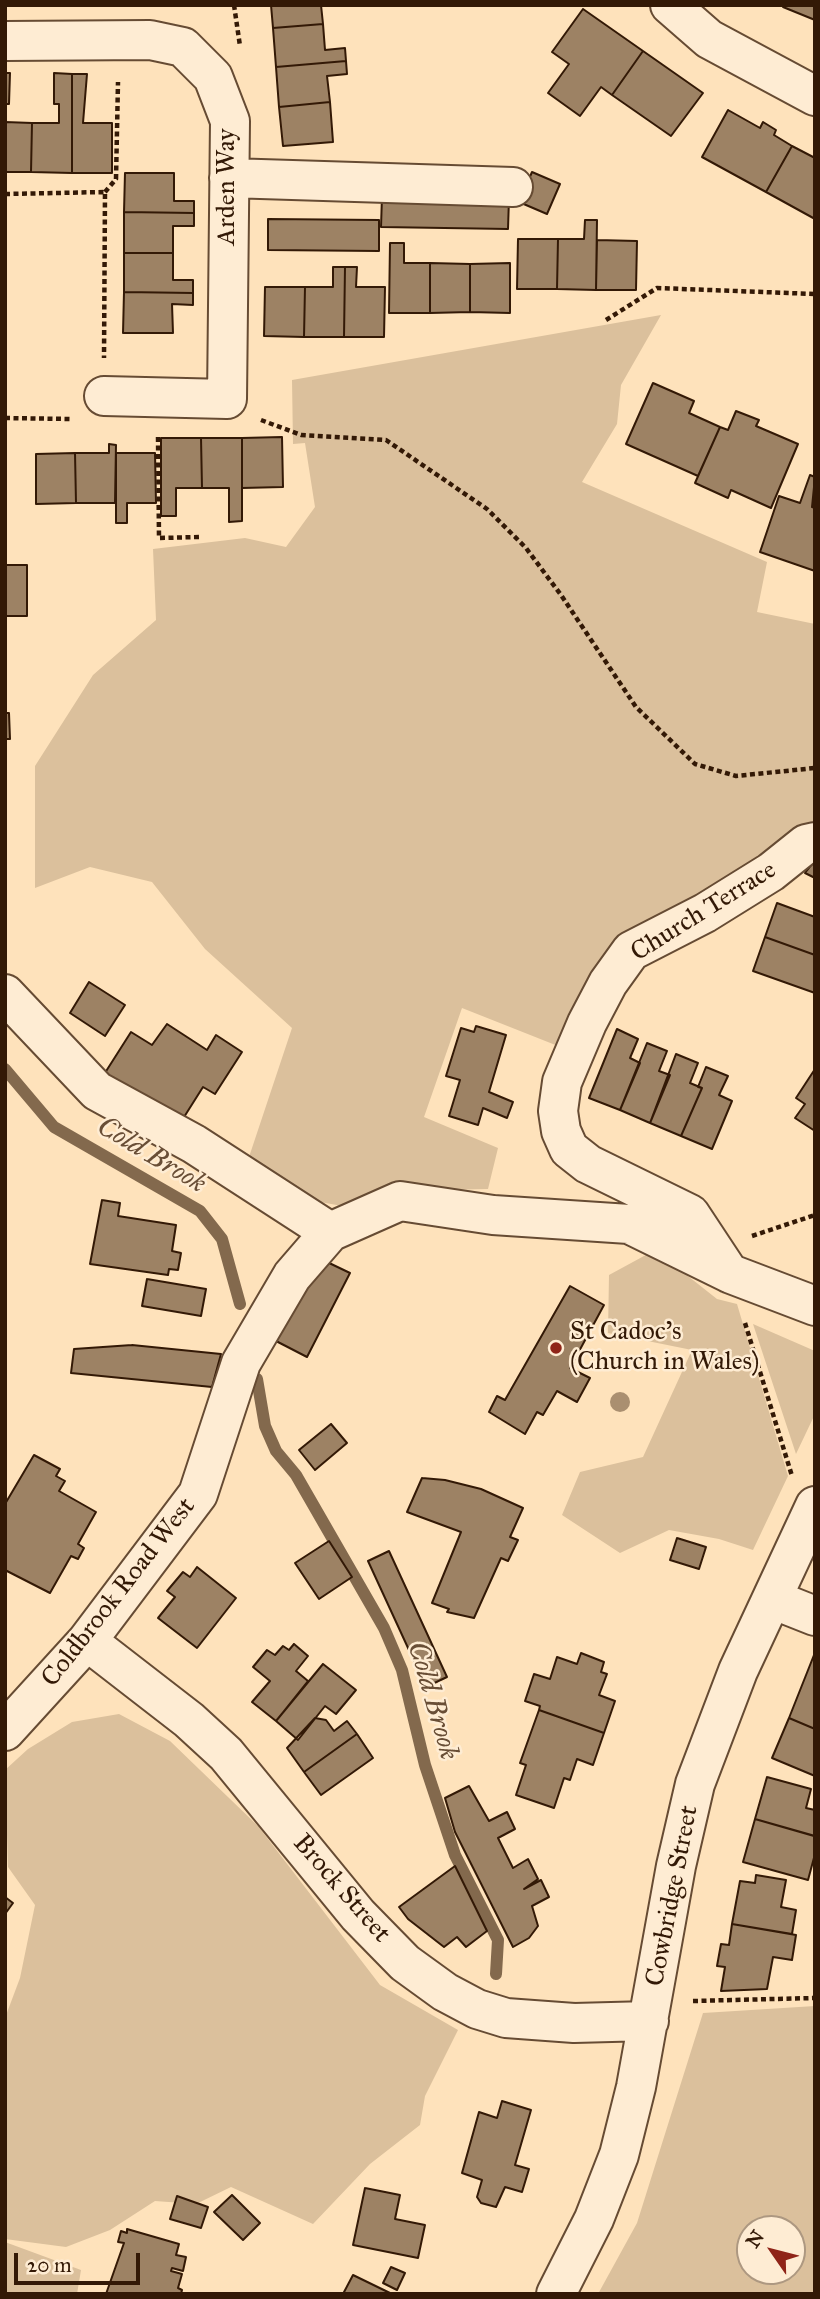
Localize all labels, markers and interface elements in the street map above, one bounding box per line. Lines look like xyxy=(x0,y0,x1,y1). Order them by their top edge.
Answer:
street label: Arden Way xyxy=(212,129,244,245)
street label: Church Terrace xyxy=(626,855,782,969)
water label: Cold Brook xyxy=(90,1110,212,1202)
place label: St Cadoc's (Church in Wales) xyxy=(570,1317,760,1378)
marker: St Cadoc's (Church in Wales) xyxy=(548,1340,564,1356)
street label: Coldbrook Road West xyxy=(35,1492,203,1694)
water label: Cold Brook xyxy=(399,1638,465,1764)
street label: Cowbridge Street xyxy=(640,1803,706,1989)
street label: Brock Street xyxy=(286,1828,396,1950)
north arrow xyxy=(736,2215,806,2285)
text: N xyxy=(741,2226,769,2252)
scale bar xyxy=(18,2240,144,2284)
text: 20 m xyxy=(27,2252,72,2278)

